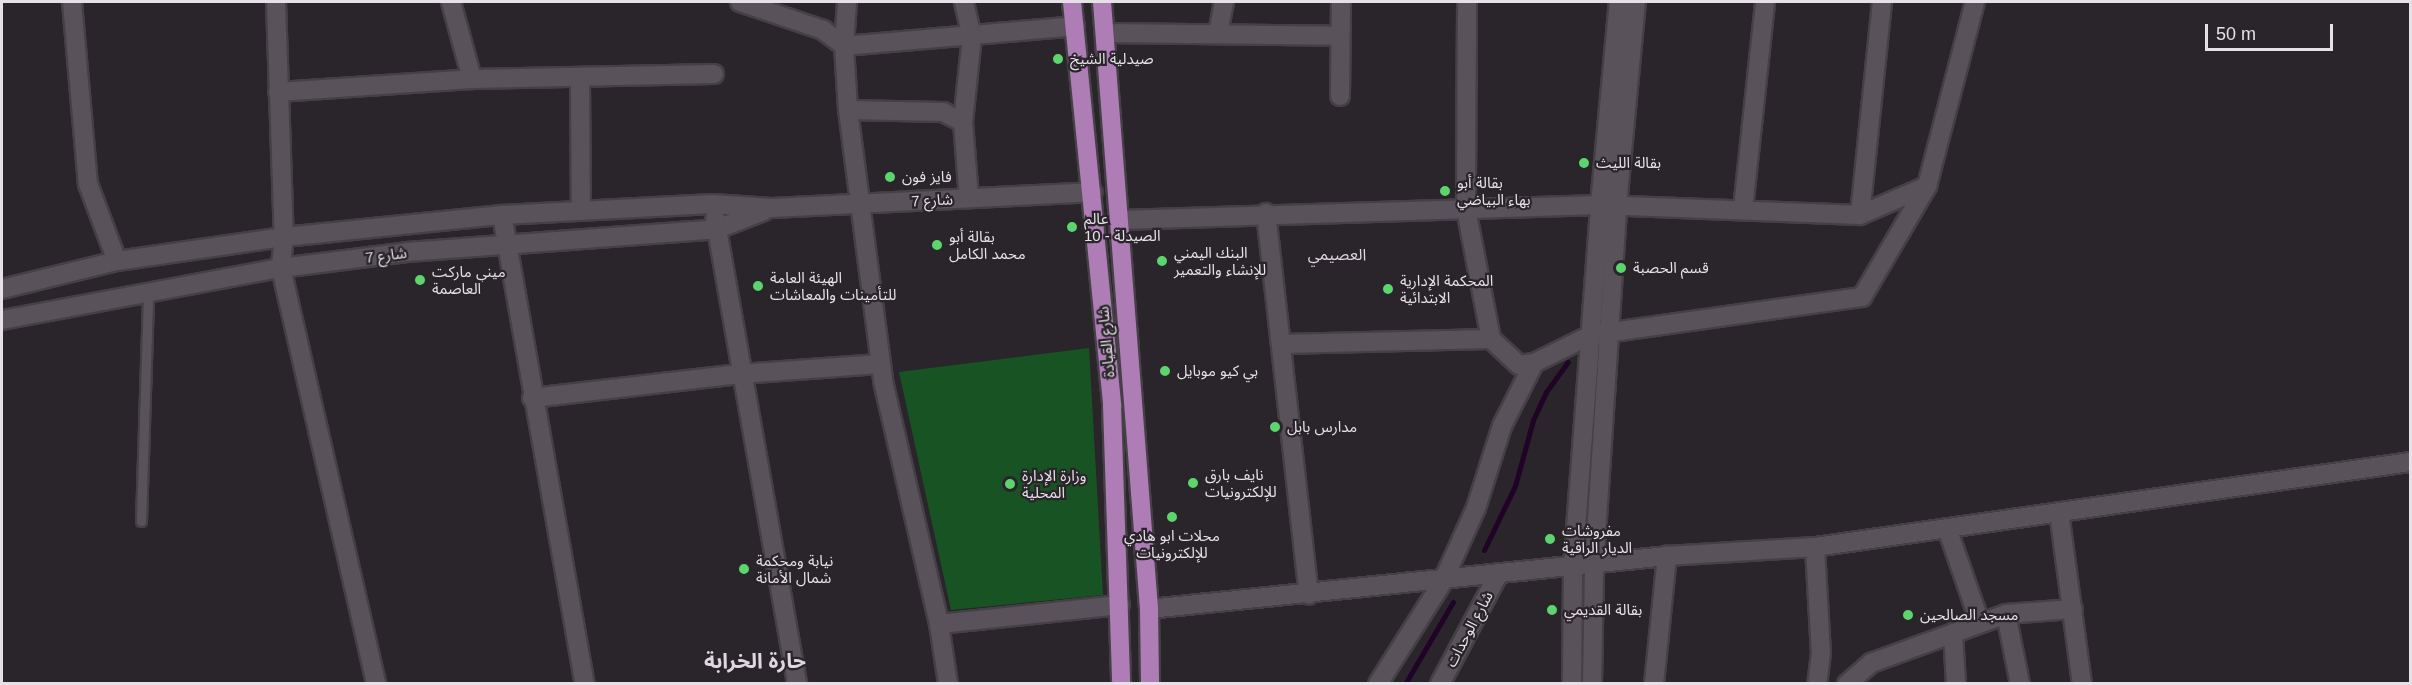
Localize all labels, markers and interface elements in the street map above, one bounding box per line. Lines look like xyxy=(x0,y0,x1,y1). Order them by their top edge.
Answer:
scale bar xyxy=(2208,12,2336,50)
text: 50 m xyxy=(2216,24,2256,44)
place label: صيدلية الشيخ xyxy=(1070,50,1154,68)
marker: صيدلية الشيخ xyxy=(1051,52,1065,66)
place label: بقالة الليث xyxy=(1596,154,1661,172)
marker: بقالة الليث xyxy=(1577,156,1591,170)
place label: فايز فون xyxy=(902,168,952,186)
marker: فايز فون xyxy=(883,170,897,184)
place label: بقالة أبو بهاء البياضي xyxy=(1457,173,1530,208)
marker: بقالة أبو بهاء البياضي xyxy=(1438,184,1452,198)
street label: شارع 7 xyxy=(911,190,953,210)
place label: عالم الصيدلة - 10 xyxy=(1084,209,1160,244)
marker: عالم الصيدلة - 10 xyxy=(1065,220,1079,234)
place label: بقالة أبو محمد الكامل xyxy=(949,227,1026,262)
marker: بقالة أبو محمد الكامل xyxy=(930,238,944,252)
place label: البنك اليمني للإنشاء والتعمير xyxy=(1174,243,1266,278)
street label: شارع 7 xyxy=(364,244,408,266)
district label: العصيمي xyxy=(1308,245,1366,265)
marker: البنك اليمني للإنشاء والتعمير xyxy=(1155,254,1169,268)
place label: قسم الحصبة xyxy=(1633,259,1709,277)
marker: قسم الحصبة xyxy=(1614,261,1628,275)
place label: ميني ماركت العاصمة xyxy=(432,262,506,297)
place label: الهيئة العامة للتأمينات والمعاشات xyxy=(770,268,896,303)
place label: المحكمة الإدارية الابتدائية xyxy=(1400,271,1493,306)
marker: ميني ماركت العاصمة xyxy=(413,273,427,287)
marker: الهيئة العامة للتأمينات والمعاشات xyxy=(751,279,765,293)
marker: المحكمة الإدارية الابتدائية xyxy=(1381,282,1395,296)
street label: شارع القيادة xyxy=(1094,306,1118,378)
place label: بي كيو موبايل xyxy=(1177,362,1258,380)
marker: بي كيو موبايل xyxy=(1158,364,1172,378)
place label: مدارس بابل xyxy=(1287,418,1357,436)
marker: مدارس بابل xyxy=(1268,420,1282,434)
place label: نايف بارق للإلكترونيات xyxy=(1205,465,1277,500)
place label: وزارة الإدارة المحلية xyxy=(1022,466,1087,501)
marker: نايف بارق للإلكترونيات xyxy=(1186,476,1200,490)
marker: وزارة الإدارة المحلية xyxy=(1003,477,1017,491)
marker: محلات ابو هادي للإلكترونيات xyxy=(1165,510,1179,524)
place label: مفروشات الديار الراقية xyxy=(1562,521,1632,556)
place label: محلات ابو هادي للإلكترونيات xyxy=(1124,526,1220,561)
marker: مفروشات الديار الراقية xyxy=(1543,532,1557,546)
place label: نيابة ومحكمة شمال الأمانة xyxy=(756,551,833,586)
marker: نيابة ومحكمة شمال الأمانة xyxy=(737,562,751,576)
street label: شارع الوحدات xyxy=(1442,588,1496,670)
place label: بقالة القديمي xyxy=(1564,601,1642,619)
marker: بقالة القديمي xyxy=(1545,603,1559,617)
place label: مسجد الصالحين xyxy=(1920,606,2018,624)
marker: مسجد الصالحين xyxy=(1901,608,1915,622)
district label: حارة الخرابة xyxy=(704,648,806,674)

